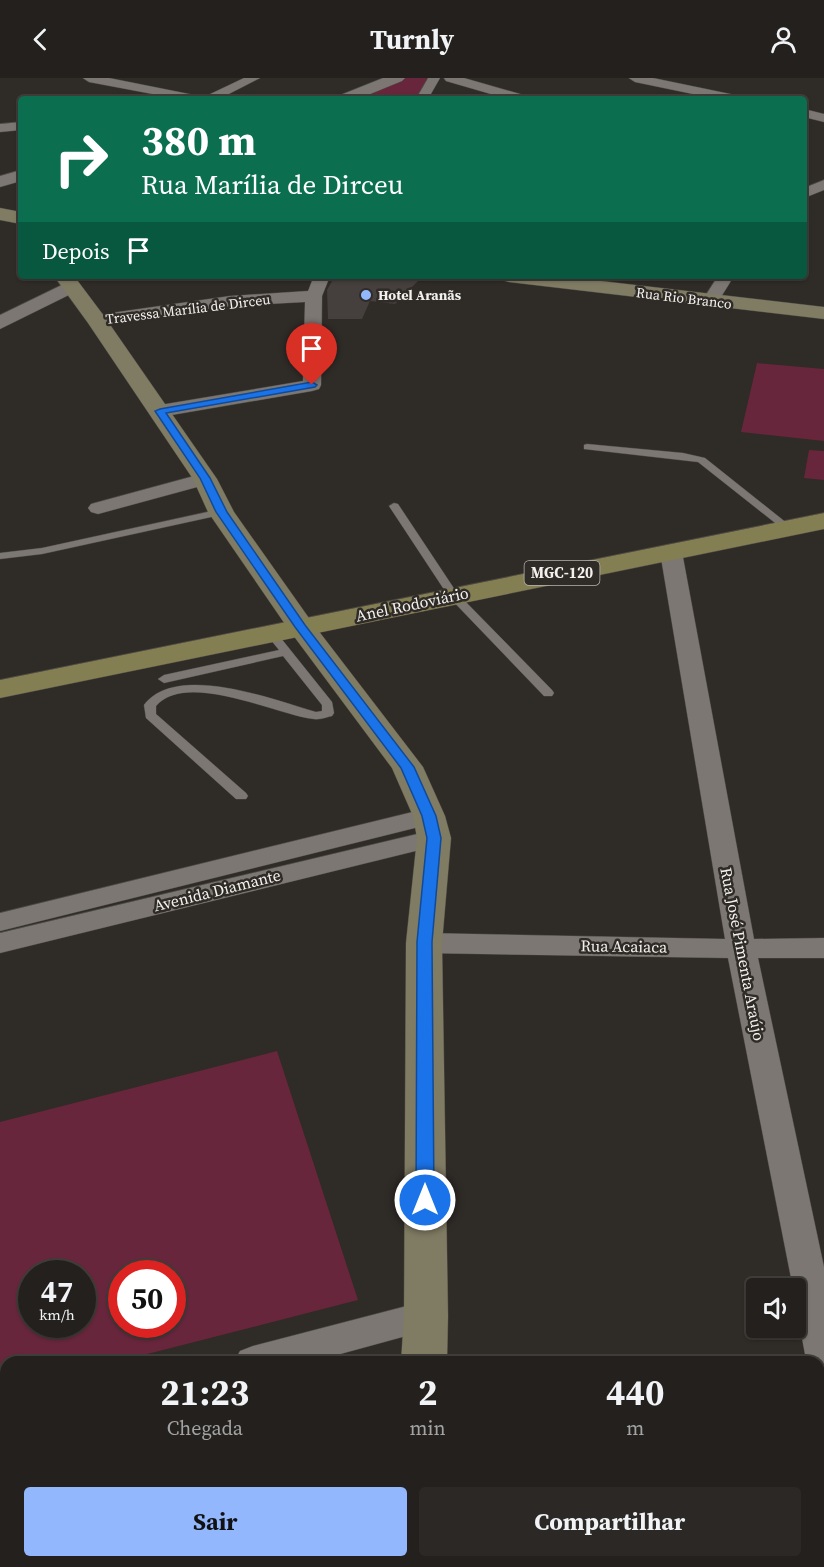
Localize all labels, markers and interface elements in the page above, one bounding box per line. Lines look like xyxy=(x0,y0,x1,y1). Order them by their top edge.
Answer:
text: Turnly xyxy=(370,21,454,58)
icon: back xyxy=(24,23,57,56)
icon: person xyxy=(767,23,800,56)
text: 380 m xyxy=(141,111,256,169)
icon: right xyxy=(42,120,120,198)
text: Rua Marília de Dirceu xyxy=(141,166,404,203)
icon: arrive xyxy=(122,234,155,267)
text: Depois xyxy=(42,236,110,266)
street label: Rua Rio Branco xyxy=(635,282,733,314)
place label: Hotel Aranãs xyxy=(378,285,462,305)
marker: Hotel Aranãs xyxy=(359,288,373,302)
street label: Travessa Marília de Dirceu xyxy=(105,289,271,329)
pin xyxy=(286,323,337,385)
icon: arrive xyxy=(295,332,328,365)
road number: MGC-120 xyxy=(524,561,600,585)
street label: Anel Rodoviário xyxy=(353,581,471,627)
street label: Avenida Diamante xyxy=(151,864,283,916)
street label: Rua José Pimenta Araújo xyxy=(715,865,771,1043)
street label: Rua Acaiaca xyxy=(581,934,668,958)
position arrow xyxy=(393,1168,457,1232)
speed limit sign: 50 xyxy=(108,1260,186,1338)
text: 47 xyxy=(41,1271,73,1312)
map controls xyxy=(746,1278,806,1338)
button: sound xyxy=(746,1278,806,1338)
text: km/h xyxy=(39,1304,75,1325)
text: 21:23 xyxy=(160,1368,249,1417)
text: 2 xyxy=(418,1368,437,1417)
text: 440 xyxy=(606,1368,665,1417)
text: Chegada xyxy=(167,1414,243,1442)
text: min xyxy=(410,1414,446,1442)
text: m xyxy=(626,1414,644,1442)
button: Sair xyxy=(24,1487,407,1556)
button: Compartilhar xyxy=(419,1487,801,1556)

